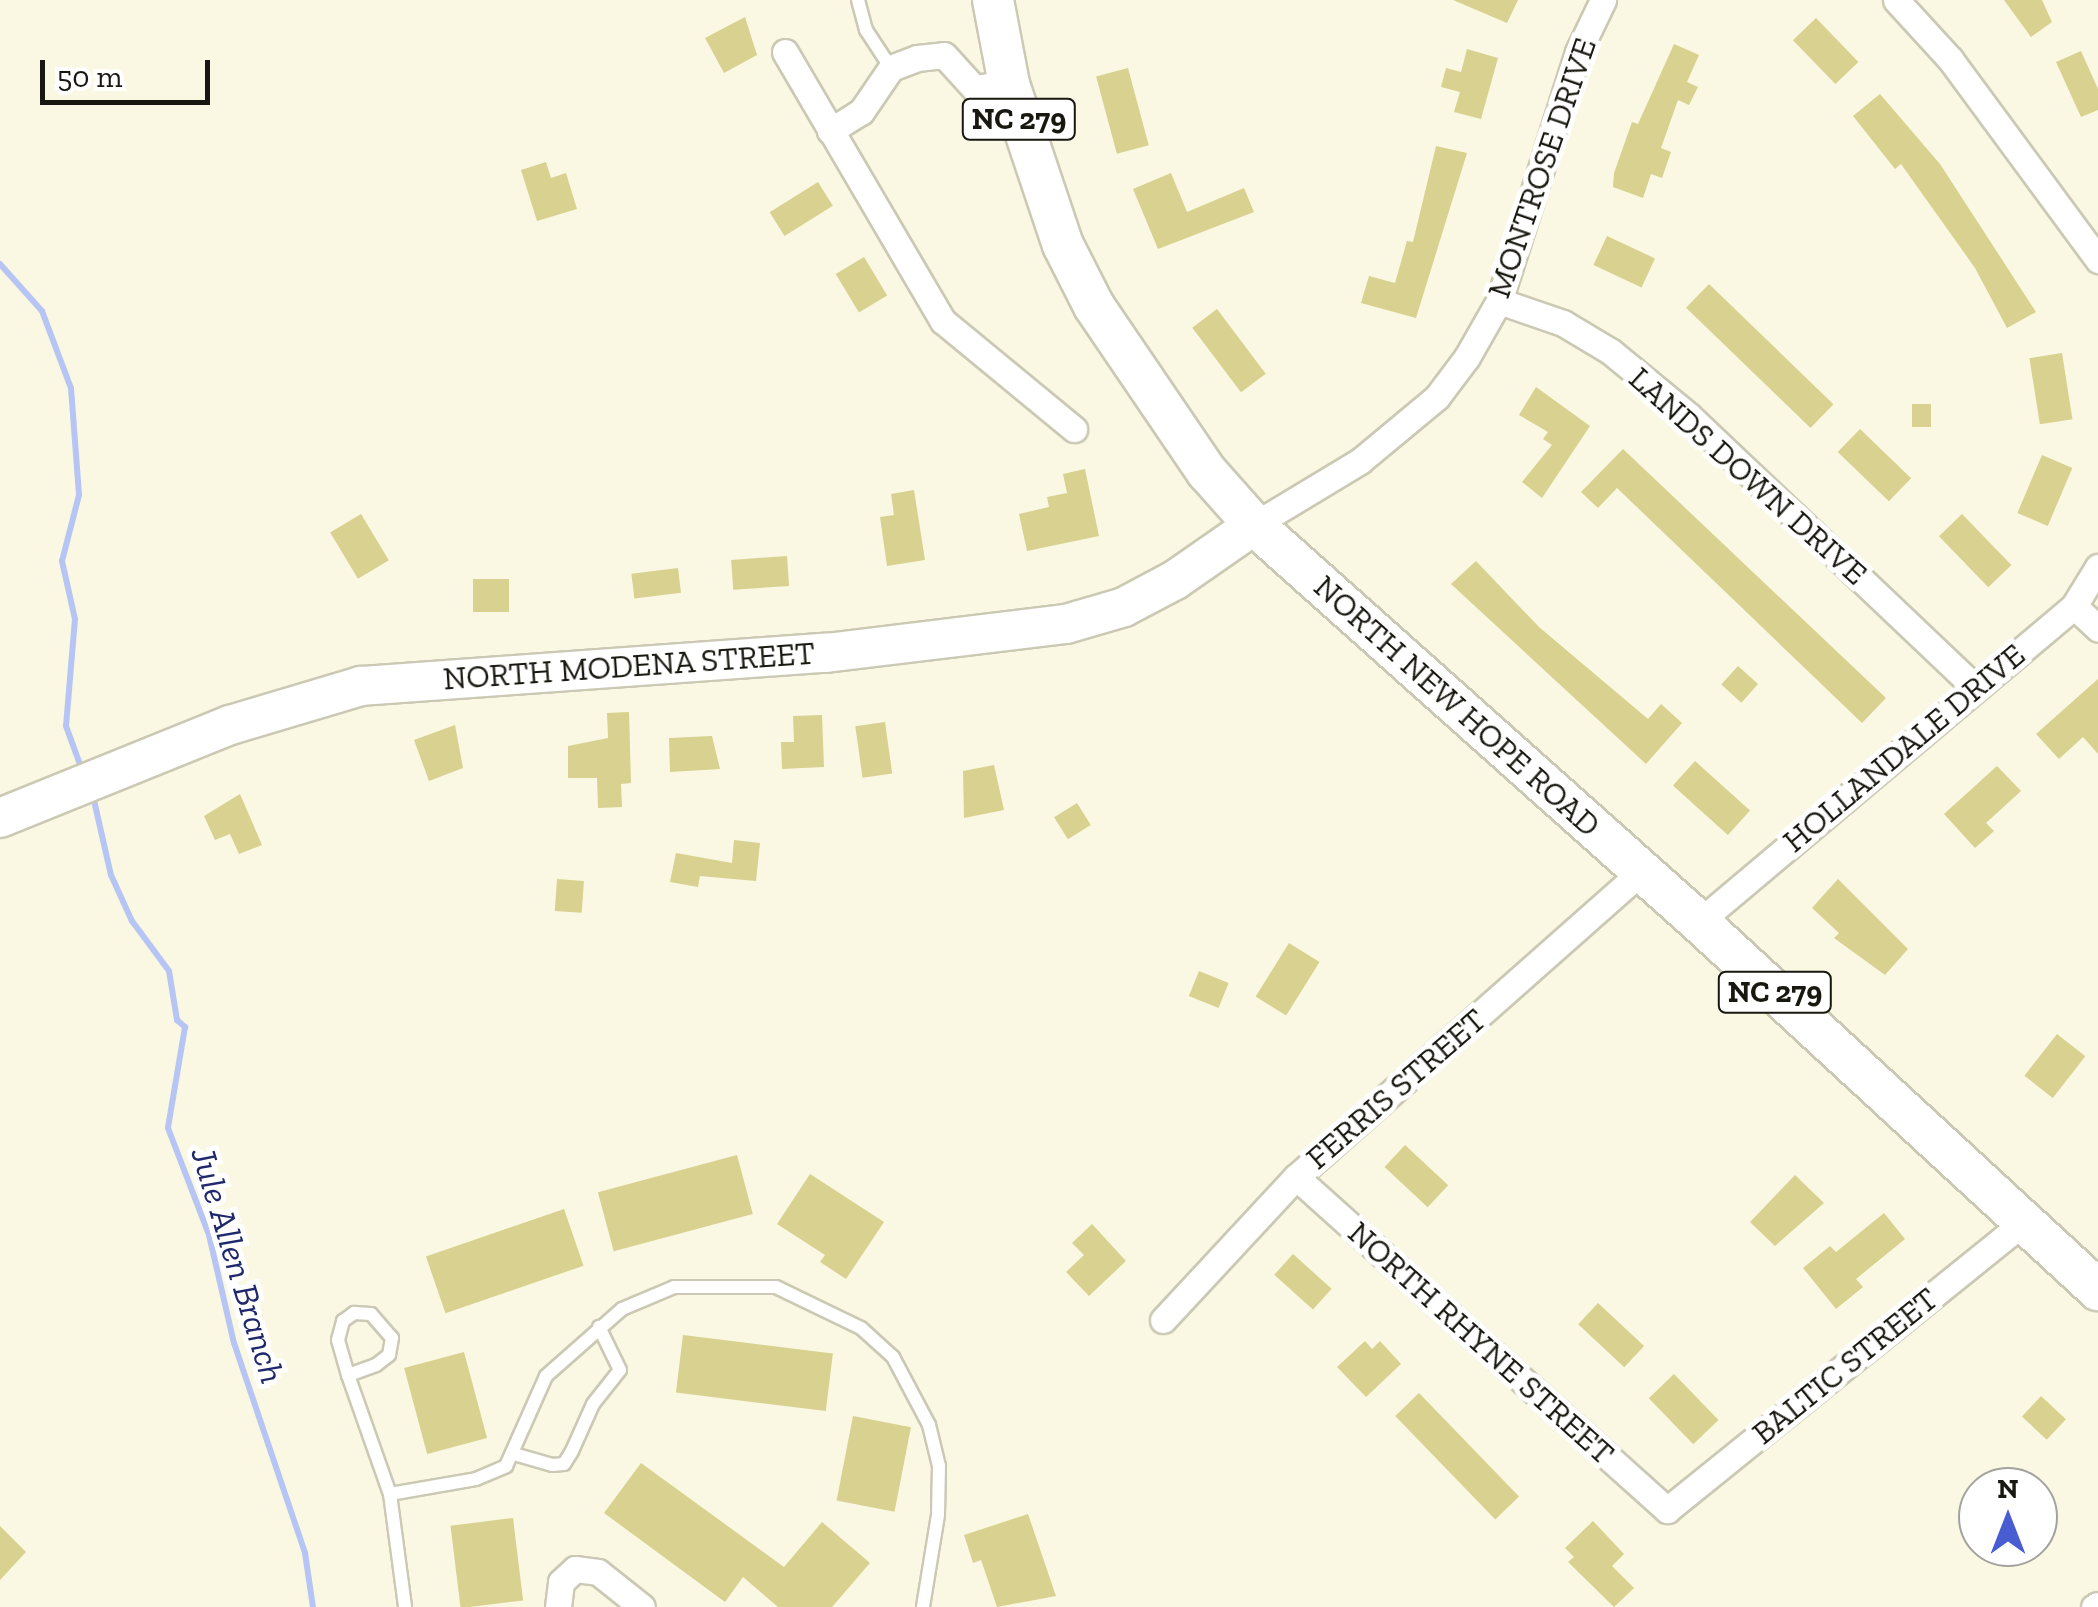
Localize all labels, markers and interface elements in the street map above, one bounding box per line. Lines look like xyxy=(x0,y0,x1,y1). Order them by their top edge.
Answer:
street label: MONTROSE DRIVE xyxy=(1480,33,1604,303)
scale bar xyxy=(45,40,215,102)
text: 50 m xyxy=(57,59,122,95)
road number: NC 279 xyxy=(962,94,1076,144)
street label: LANDS DOWN DRIVE xyxy=(1621,359,1875,593)
street label: NORTH NEW HOPE ROAD xyxy=(1306,567,1608,845)
street label: NORTH MODENA STREET xyxy=(441,634,817,698)
street label: HOLLANDALE DRIVE xyxy=(1775,636,2033,860)
road number: NC 279 xyxy=(1718,967,1832,1017)
street label: FERRIS STREET xyxy=(1299,1001,1493,1177)
water label: Jule Allen Branch xyxy=(182,1141,294,1389)
street label: NORTH RHYNE STREET xyxy=(1340,1214,1622,1472)
street label: BALTIC STREET xyxy=(1745,1280,1945,1452)
north arrow xyxy=(1958,1467,2058,1567)
text: N xyxy=(1997,1472,2019,1505)

